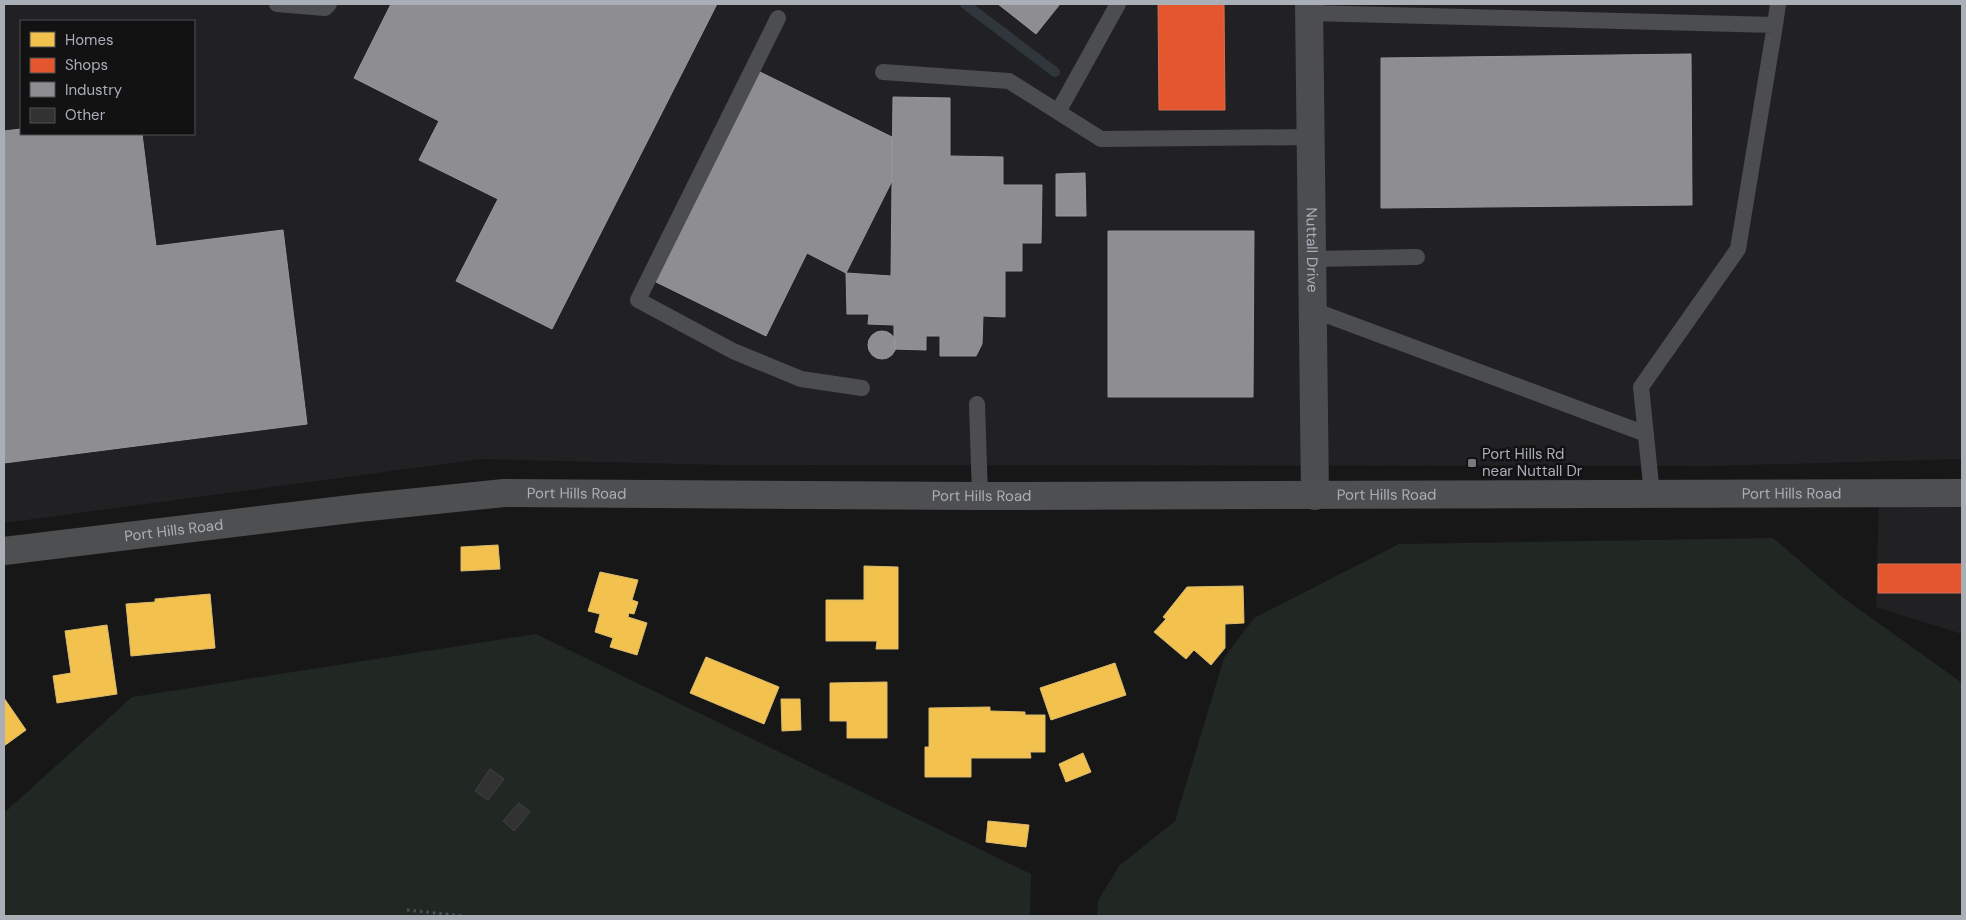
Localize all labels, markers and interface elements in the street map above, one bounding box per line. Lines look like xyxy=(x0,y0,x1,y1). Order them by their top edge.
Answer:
legend xyxy=(20,20,195,135)
text: Homes xyxy=(65,30,114,50)
text: Shops xyxy=(65,55,108,75)
text: Industry xyxy=(65,80,123,100)
text: Other xyxy=(65,105,106,125)
street label: Nuttall Drive xyxy=(1301,207,1323,293)
place label: Port Hills Rd near Nuttall Dr xyxy=(1482,444,1583,481)
marker: Port Hills Rd near Nuttall Dr xyxy=(1466,457,1478,469)
street label: Port Hills Road xyxy=(527,483,627,504)
street label: Port Hills Road xyxy=(1742,483,1841,504)
street label: Port Hills Road xyxy=(1337,485,1436,505)
street label: Port Hills Road xyxy=(932,486,1031,506)
street label: Port Hills Road xyxy=(123,515,224,546)

